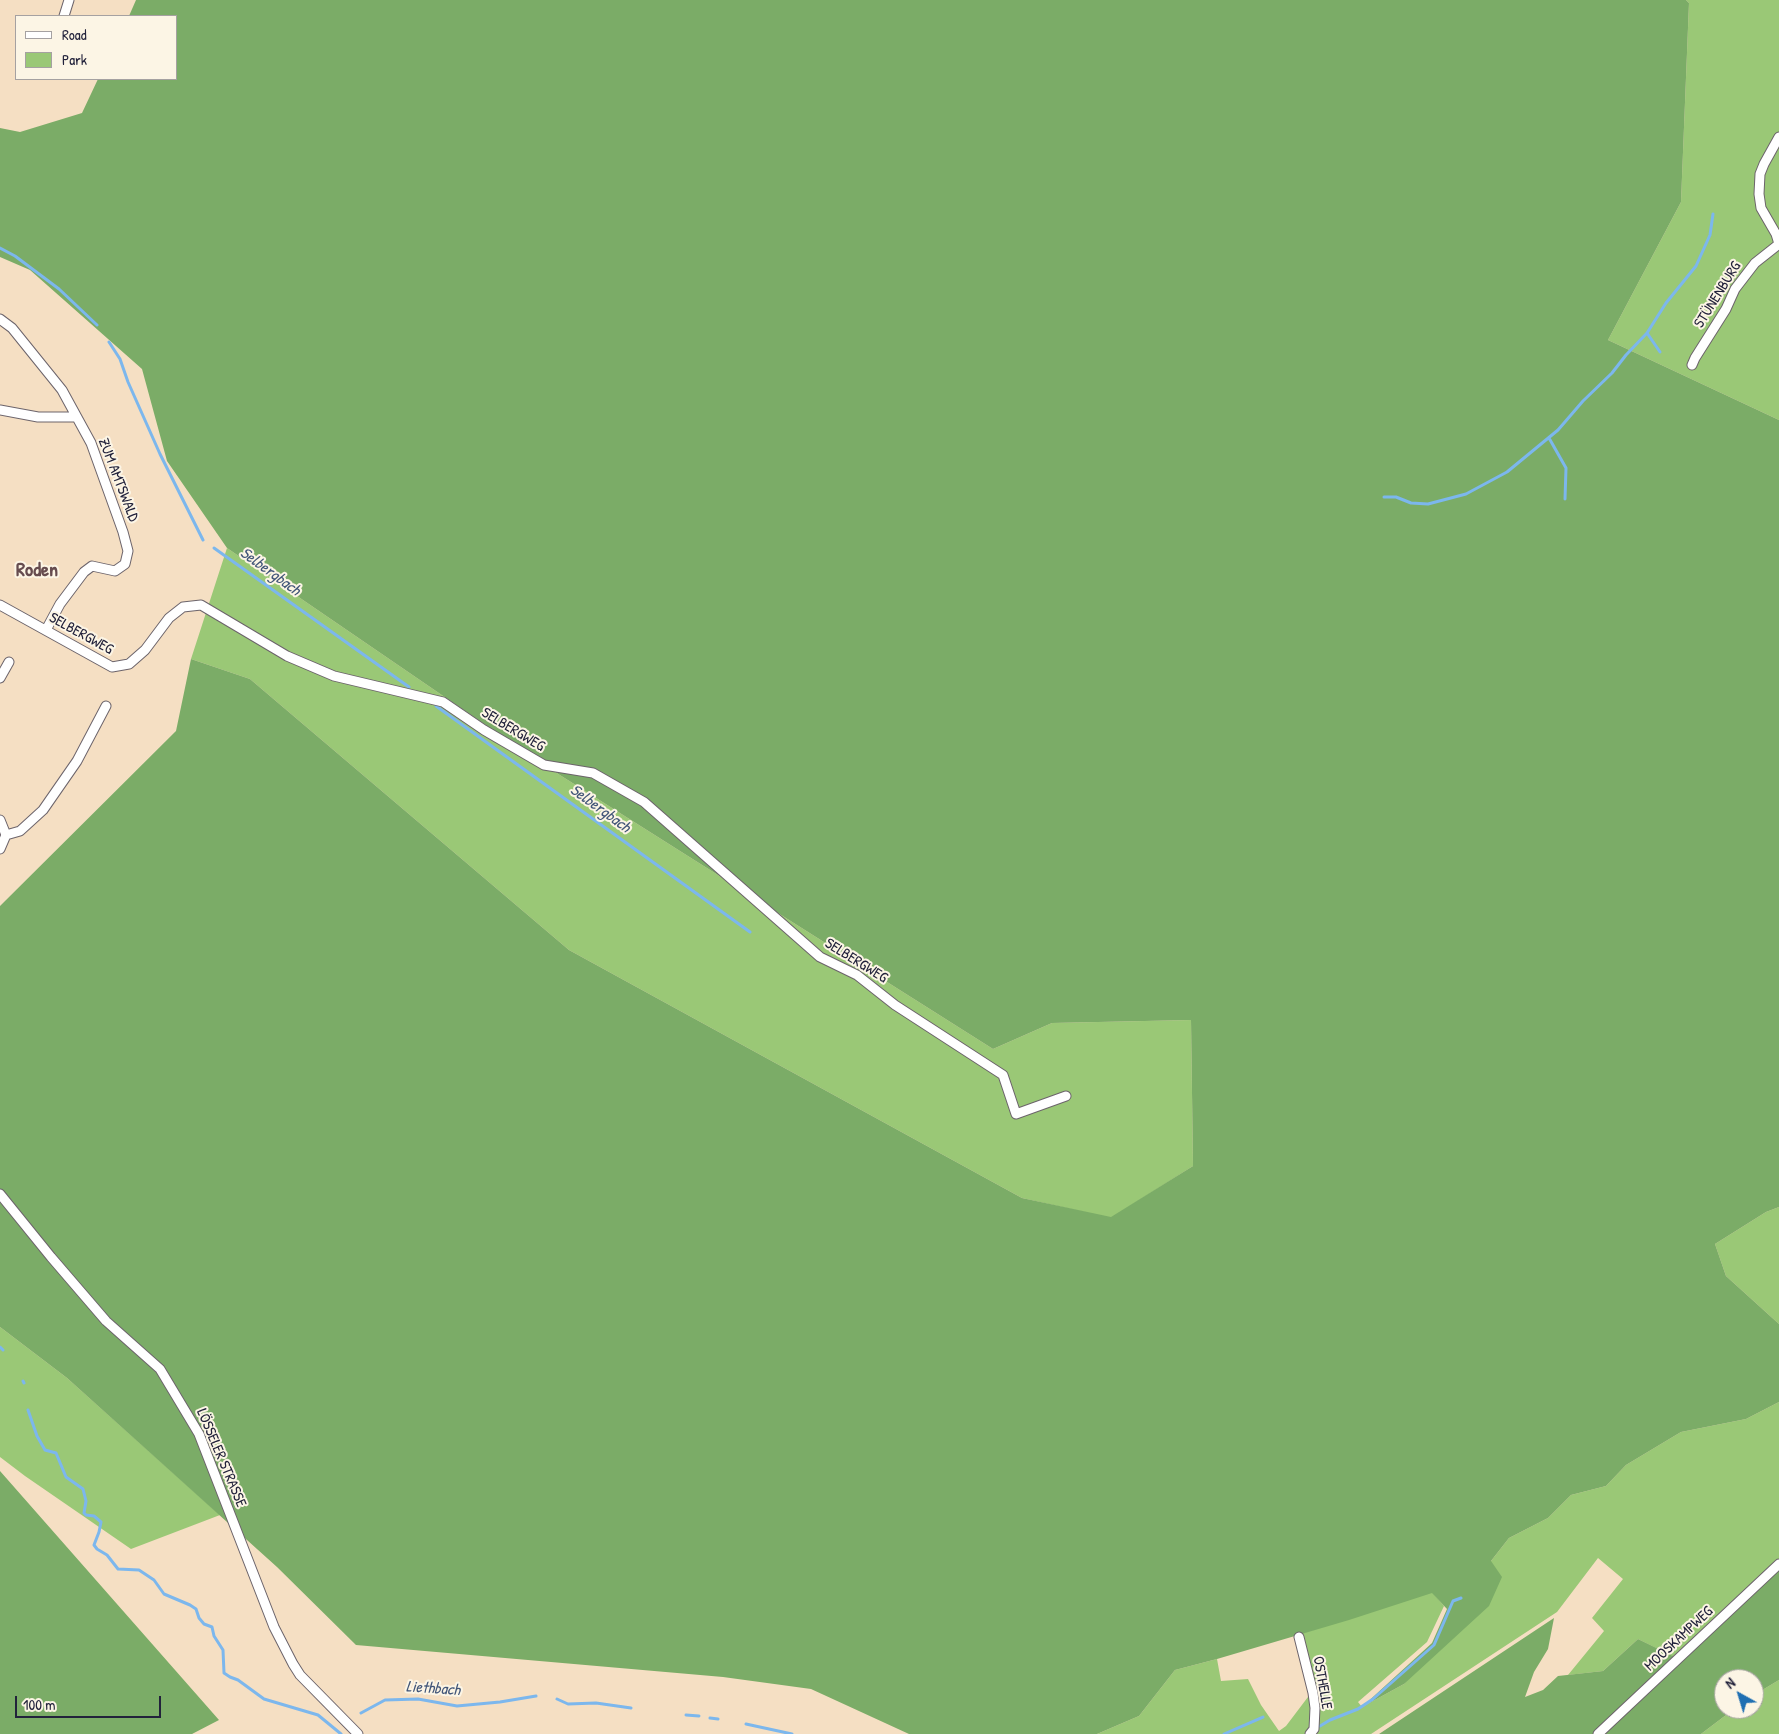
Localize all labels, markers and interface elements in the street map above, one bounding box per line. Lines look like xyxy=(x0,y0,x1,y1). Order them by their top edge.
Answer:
legend xyxy=(15,15,178,80)
text: Road xyxy=(62,24,87,45)
text: Park xyxy=(62,49,87,70)
street label: STÜNENBURG xyxy=(1691,259,1745,331)
street label: ZUM AMTSWALD xyxy=(94,436,142,524)
water label: Selbergbach xyxy=(236,544,304,600)
district label: Roden xyxy=(16,559,58,583)
street label: SELBERGWEG xyxy=(46,609,116,659)
street label: SELBERGWEG xyxy=(478,704,548,756)
water label: Selbergbach xyxy=(566,781,634,837)
street label: SELBERGWEG xyxy=(821,935,891,987)
street label: LÖSSELER STRASSE xyxy=(192,1406,250,1510)
street label: MOOSKAMPWEG xyxy=(1641,1603,1717,1675)
street label: OSTHELLE xyxy=(1308,1655,1336,1711)
north arrow xyxy=(1714,1669,1764,1719)
text: N xyxy=(1721,1673,1739,1692)
water label: Liethbach xyxy=(405,1678,461,1700)
scale bar xyxy=(18,1686,164,1718)
text: 100 m xyxy=(23,1694,56,1715)

